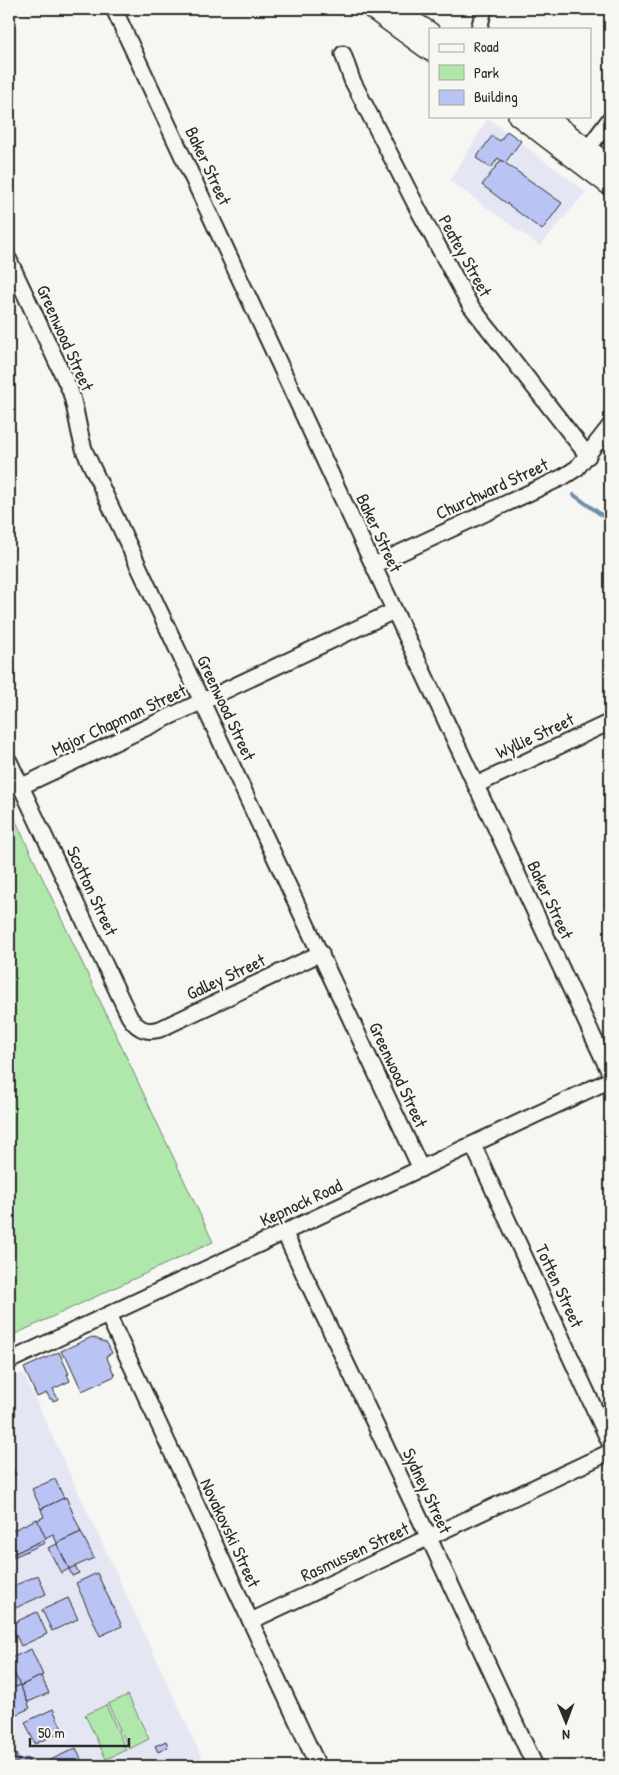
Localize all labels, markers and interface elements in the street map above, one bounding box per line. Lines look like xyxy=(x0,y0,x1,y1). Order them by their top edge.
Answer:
legend xyxy=(429,28,592,118)
text: Road xyxy=(474,36,499,57)
text: Park xyxy=(474,62,499,83)
text: Building xyxy=(474,86,518,107)
street label: Baker Street xyxy=(179,123,238,210)
street label: Peatey Street xyxy=(433,210,499,302)
street label: Greenwood Street xyxy=(31,281,100,396)
street label: Churchward Street xyxy=(431,451,553,526)
street label: Baker Street xyxy=(350,490,409,577)
street label: Greenwood Street xyxy=(191,651,262,765)
street label: Major Chapman Street xyxy=(47,677,191,762)
street label: Wyllie Street xyxy=(492,706,579,765)
street label: Scotton Street xyxy=(61,842,124,940)
street label: Baker Street xyxy=(521,857,580,944)
street label: Galley Street xyxy=(182,947,270,1006)
street label: Greenwood Street xyxy=(363,1018,434,1132)
street label: Kepnock Road xyxy=(256,1173,346,1232)
street label: Totten Street xyxy=(529,1240,590,1332)
street label: Sydney Street xyxy=(397,1444,459,1538)
street label: Novakovski Street xyxy=(194,1474,267,1592)
street label: Rasmussen Street xyxy=(297,1515,414,1588)
north arrow xyxy=(542,1698,592,1748)
scale bar xyxy=(30,1715,129,1747)
text: 50 m xyxy=(38,1722,65,1743)
text: N xyxy=(562,1726,570,1745)

